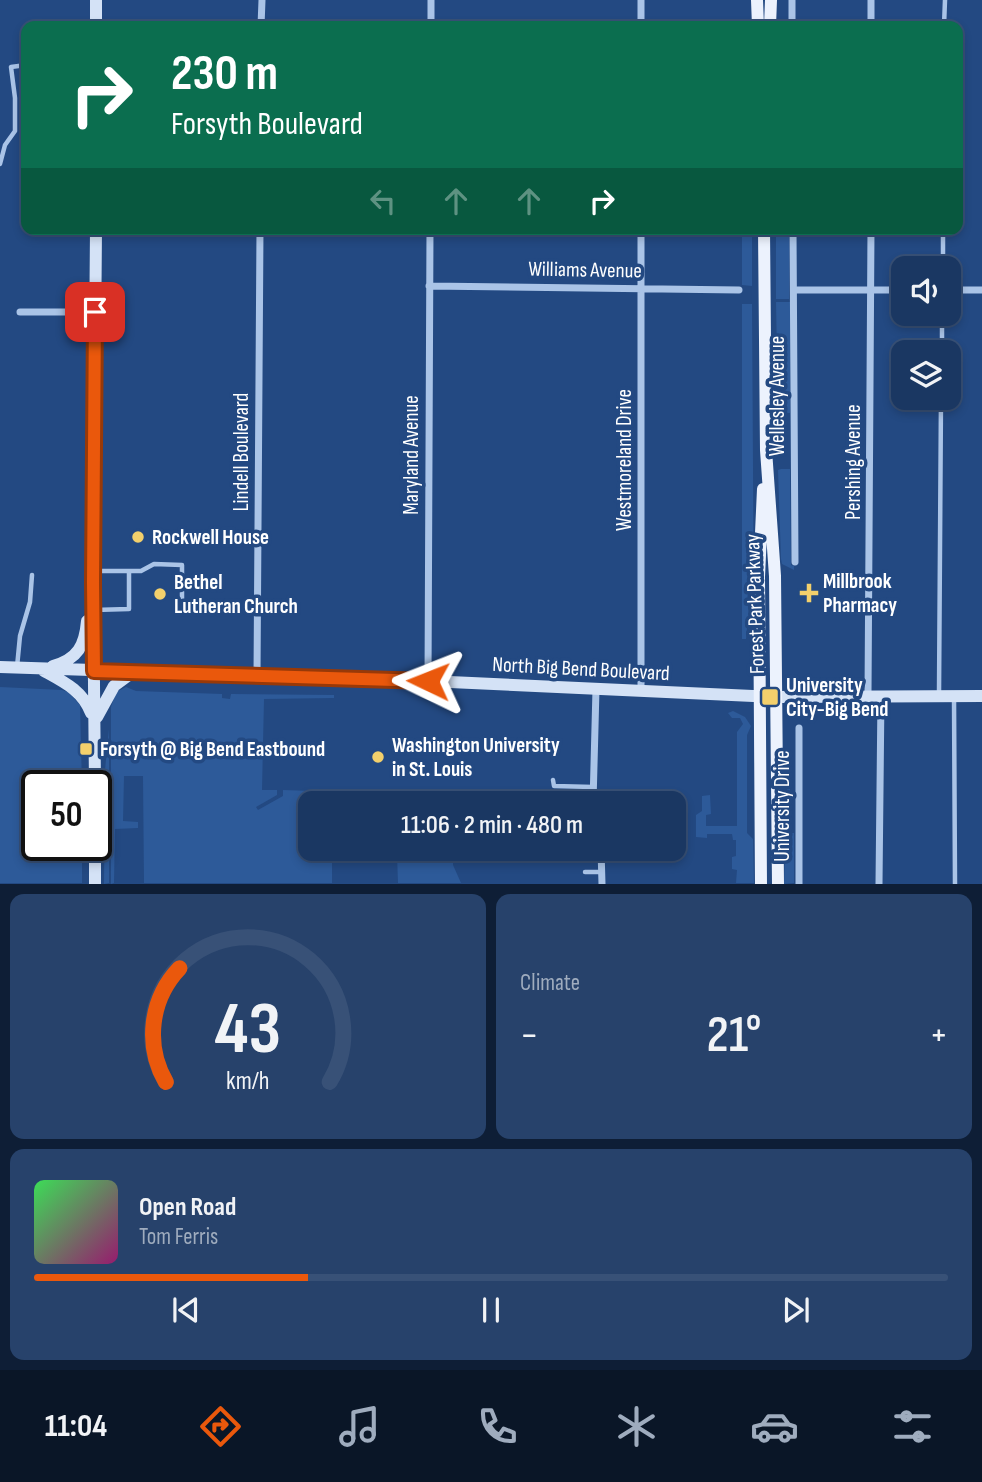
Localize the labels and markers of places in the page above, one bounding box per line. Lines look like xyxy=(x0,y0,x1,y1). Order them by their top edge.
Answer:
pin xyxy=(65,282,125,342)
place label: Rockwell House xyxy=(152,525,269,550)
marker: Rockwell House xyxy=(130,529,146,545)
place label: Millbrook Pharmacy xyxy=(823,569,897,618)
place label: Bethel Lutheran Church xyxy=(174,570,298,619)
marker: Millbrook Pharmacy xyxy=(801,585,817,601)
marker: Bethel Lutheran Church xyxy=(152,586,168,602)
place label: University City-Big Bend xyxy=(786,673,889,722)
marker: University City-Big Bend xyxy=(760,687,780,707)
place label: Washington University in St. Louis xyxy=(392,733,560,782)
place label: Forsyth @ Big Bend Eastbound xyxy=(100,737,325,762)
marker: Forsyth @ Big Bend Eastbound xyxy=(78,741,94,757)
marker: Washington University in St. Louis xyxy=(370,749,386,765)

